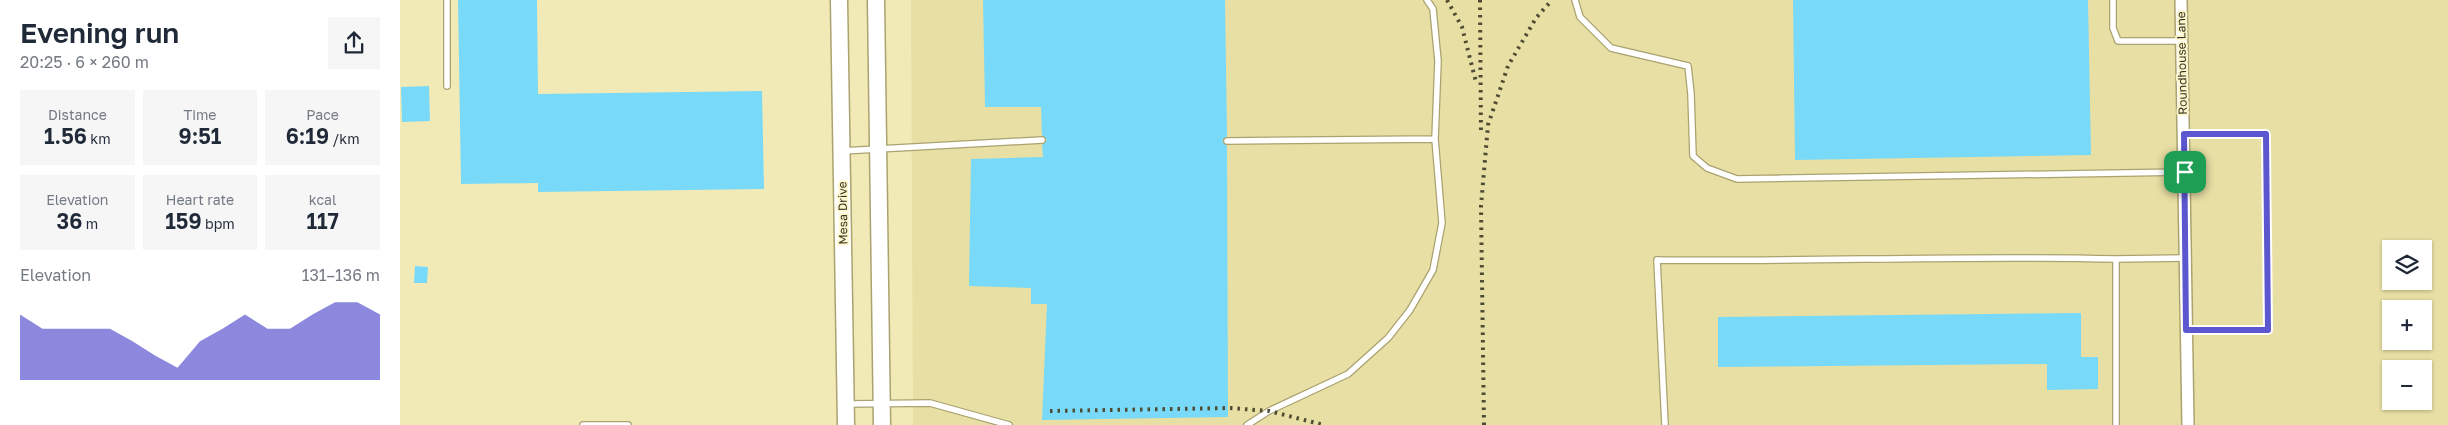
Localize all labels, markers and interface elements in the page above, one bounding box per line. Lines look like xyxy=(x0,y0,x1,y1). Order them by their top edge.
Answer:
street label: Roundhouse Lane xyxy=(2173,11,2190,115)
text: Evening run xyxy=(20,16,179,49)
button: share xyxy=(328,17,380,69)
text: 20:25 · 6 × 260 m xyxy=(20,52,149,72)
text: Distance xyxy=(48,106,107,123)
text: Time xyxy=(184,106,216,123)
text: Pace xyxy=(306,106,339,123)
text: 1.56 xyxy=(44,123,87,149)
text: 9:51 xyxy=(179,123,221,149)
text: 6:19 xyxy=(286,123,329,149)
text: km xyxy=(87,130,111,147)
text: /km xyxy=(329,130,360,147)
pin xyxy=(2164,151,2206,193)
icon: arrive xyxy=(2171,158,2199,186)
street label: Mesa Drive xyxy=(834,181,851,245)
text: Elevation xyxy=(46,191,108,208)
text: Heart rate xyxy=(166,191,234,208)
text: kcal xyxy=(309,191,336,208)
text: 36 xyxy=(56,208,82,234)
text: 159 xyxy=(165,208,202,234)
text: 117 xyxy=(306,208,339,234)
text: m xyxy=(82,215,98,232)
text: bpm xyxy=(202,215,235,232)
map controls xyxy=(2382,240,2432,410)
button: layers xyxy=(2382,240,2432,290)
text: Elevation xyxy=(20,265,91,285)
text: 131–136 m xyxy=(302,265,380,285)
button: + xyxy=(2382,300,2432,350)
button: − xyxy=(2382,360,2432,410)

